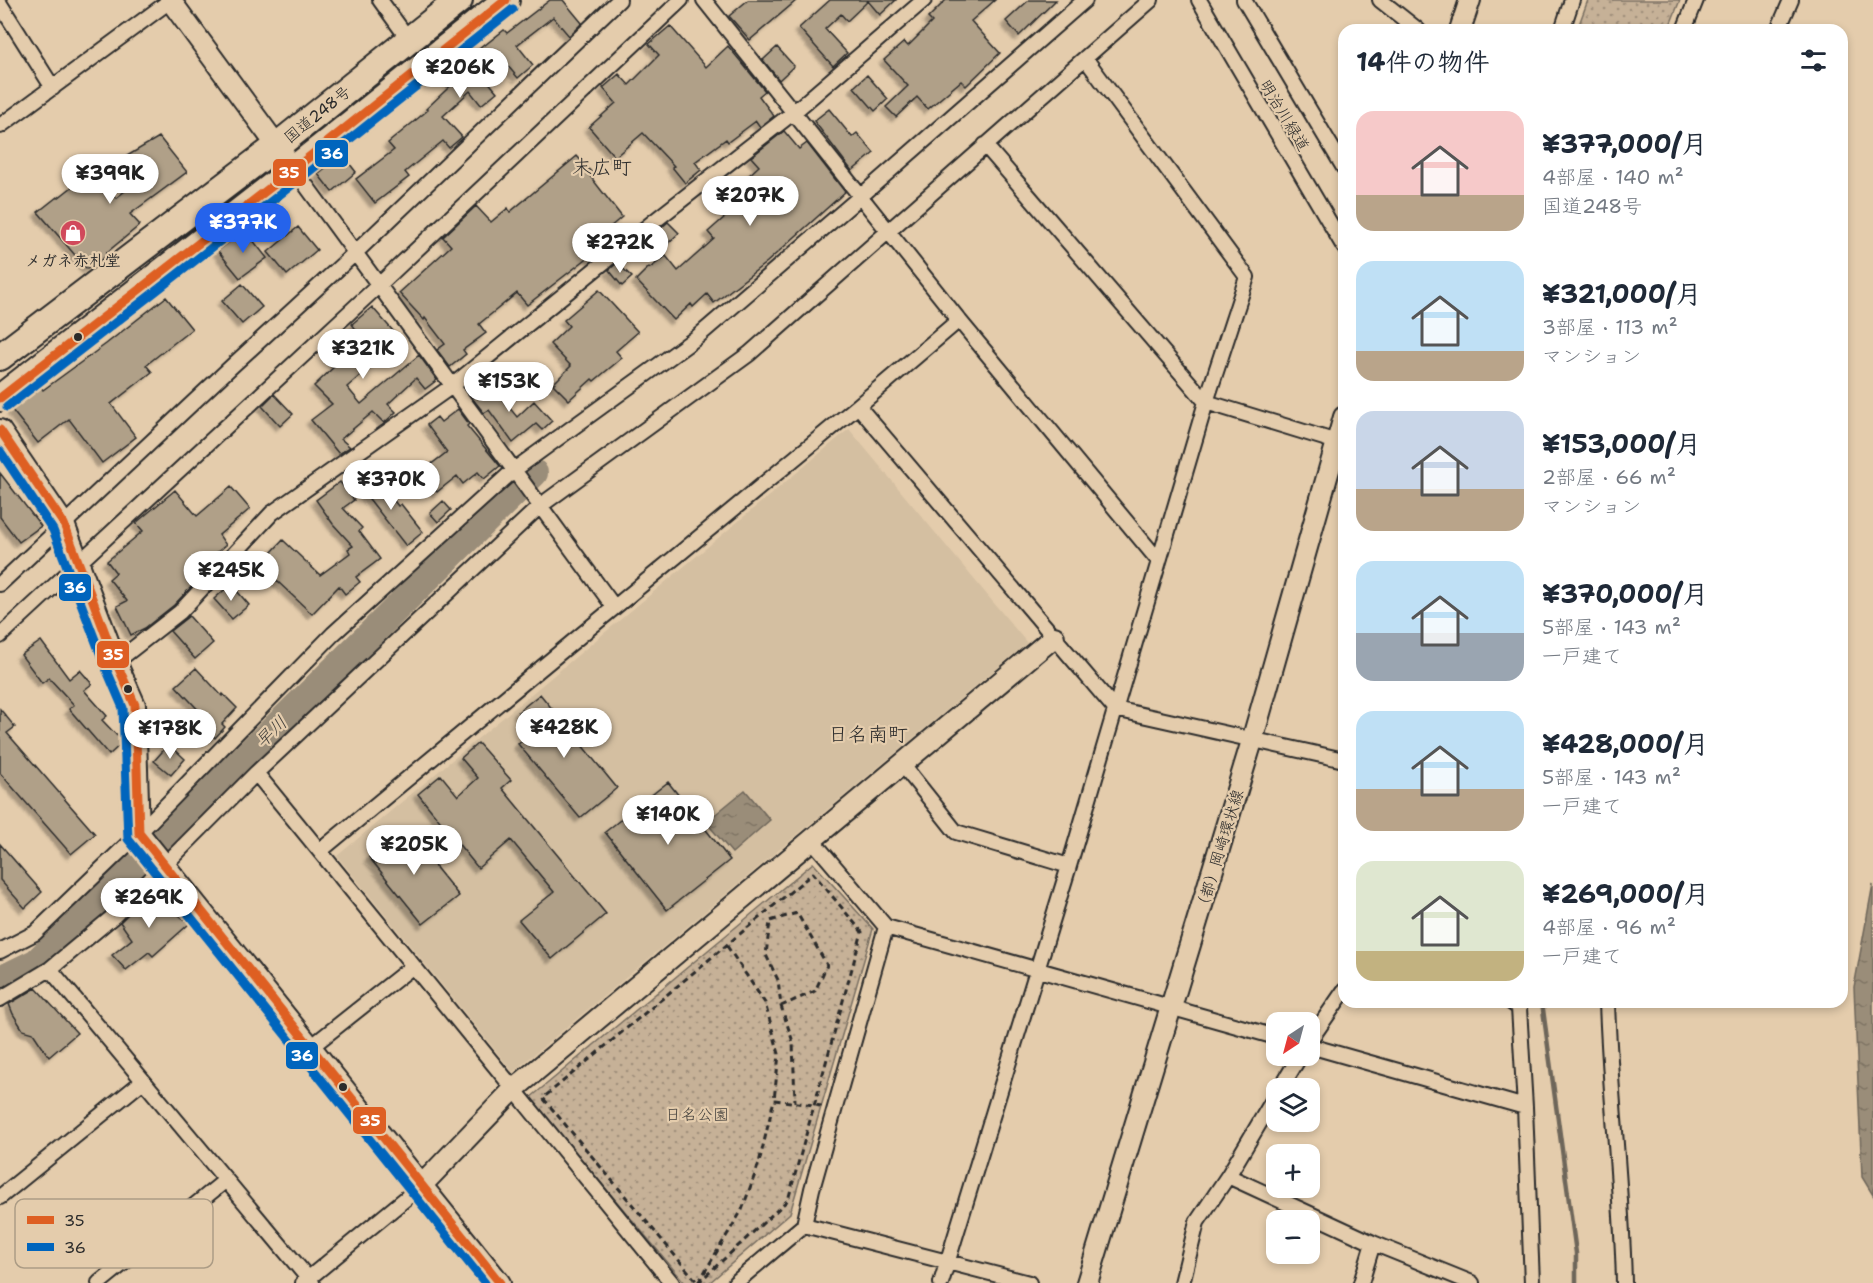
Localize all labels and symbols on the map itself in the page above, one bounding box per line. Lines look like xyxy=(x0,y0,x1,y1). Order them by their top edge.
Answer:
pin: ¥206K xyxy=(418,48,502,99)
street label: 明治川緑道 xyxy=(1255,76,1314,155)
street label: 国道248号 xyxy=(280,81,355,148)
line badge: 36 xyxy=(314,139,349,168)
text: 36 xyxy=(321,143,343,164)
pin: ¥399K xyxy=(68,154,152,205)
district label: 末広町 xyxy=(572,154,632,180)
line badge: 35 xyxy=(272,158,307,187)
text: 35 xyxy=(278,162,300,183)
pin: ¥207K xyxy=(708,176,792,227)
pin: ¥377K xyxy=(201,203,285,254)
shop icon: メガネ赤札堂 xyxy=(58,218,88,248)
pin: ¥272K xyxy=(578,223,662,274)
place label: メガネ赤札堂 xyxy=(25,250,121,271)
pin: ¥321K xyxy=(321,329,405,380)
unlabelled marker xyxy=(72,331,84,343)
pin: ¥153K xyxy=(467,362,551,413)
pin: ¥370K xyxy=(349,460,433,511)
pin: ¥245K xyxy=(189,551,273,602)
line badge: 36 xyxy=(58,573,92,602)
text: 36 xyxy=(64,577,86,598)
line badge: 35 xyxy=(96,640,130,669)
text: 35 xyxy=(102,644,124,665)
unlabelled marker xyxy=(122,683,134,695)
pin: ¥428K xyxy=(522,708,606,759)
pin: ¥178K xyxy=(128,709,212,760)
water label: 早川 xyxy=(250,711,292,753)
district label: 日名南町 xyxy=(828,721,908,747)
street label: （都）岡崎環状線 xyxy=(1191,787,1248,915)
pin: ¥140K xyxy=(626,795,710,846)
pin: ¥205K xyxy=(372,825,456,876)
pin: ¥269K xyxy=(107,878,191,929)
north arrow xyxy=(1266,1012,1320,1066)
line badge: 36 xyxy=(285,1041,319,1070)
text: 36 xyxy=(291,1045,313,1066)
unlabelled marker xyxy=(337,1081,349,1093)
park label: 日名公園 xyxy=(665,1104,729,1125)
line badge: 35 xyxy=(352,1106,387,1135)
text: 35 xyxy=(359,1110,381,1131)
legend xyxy=(15,1199,213,1268)
text: 35 xyxy=(64,1210,85,1231)
text: 36 xyxy=(64,1237,86,1258)

